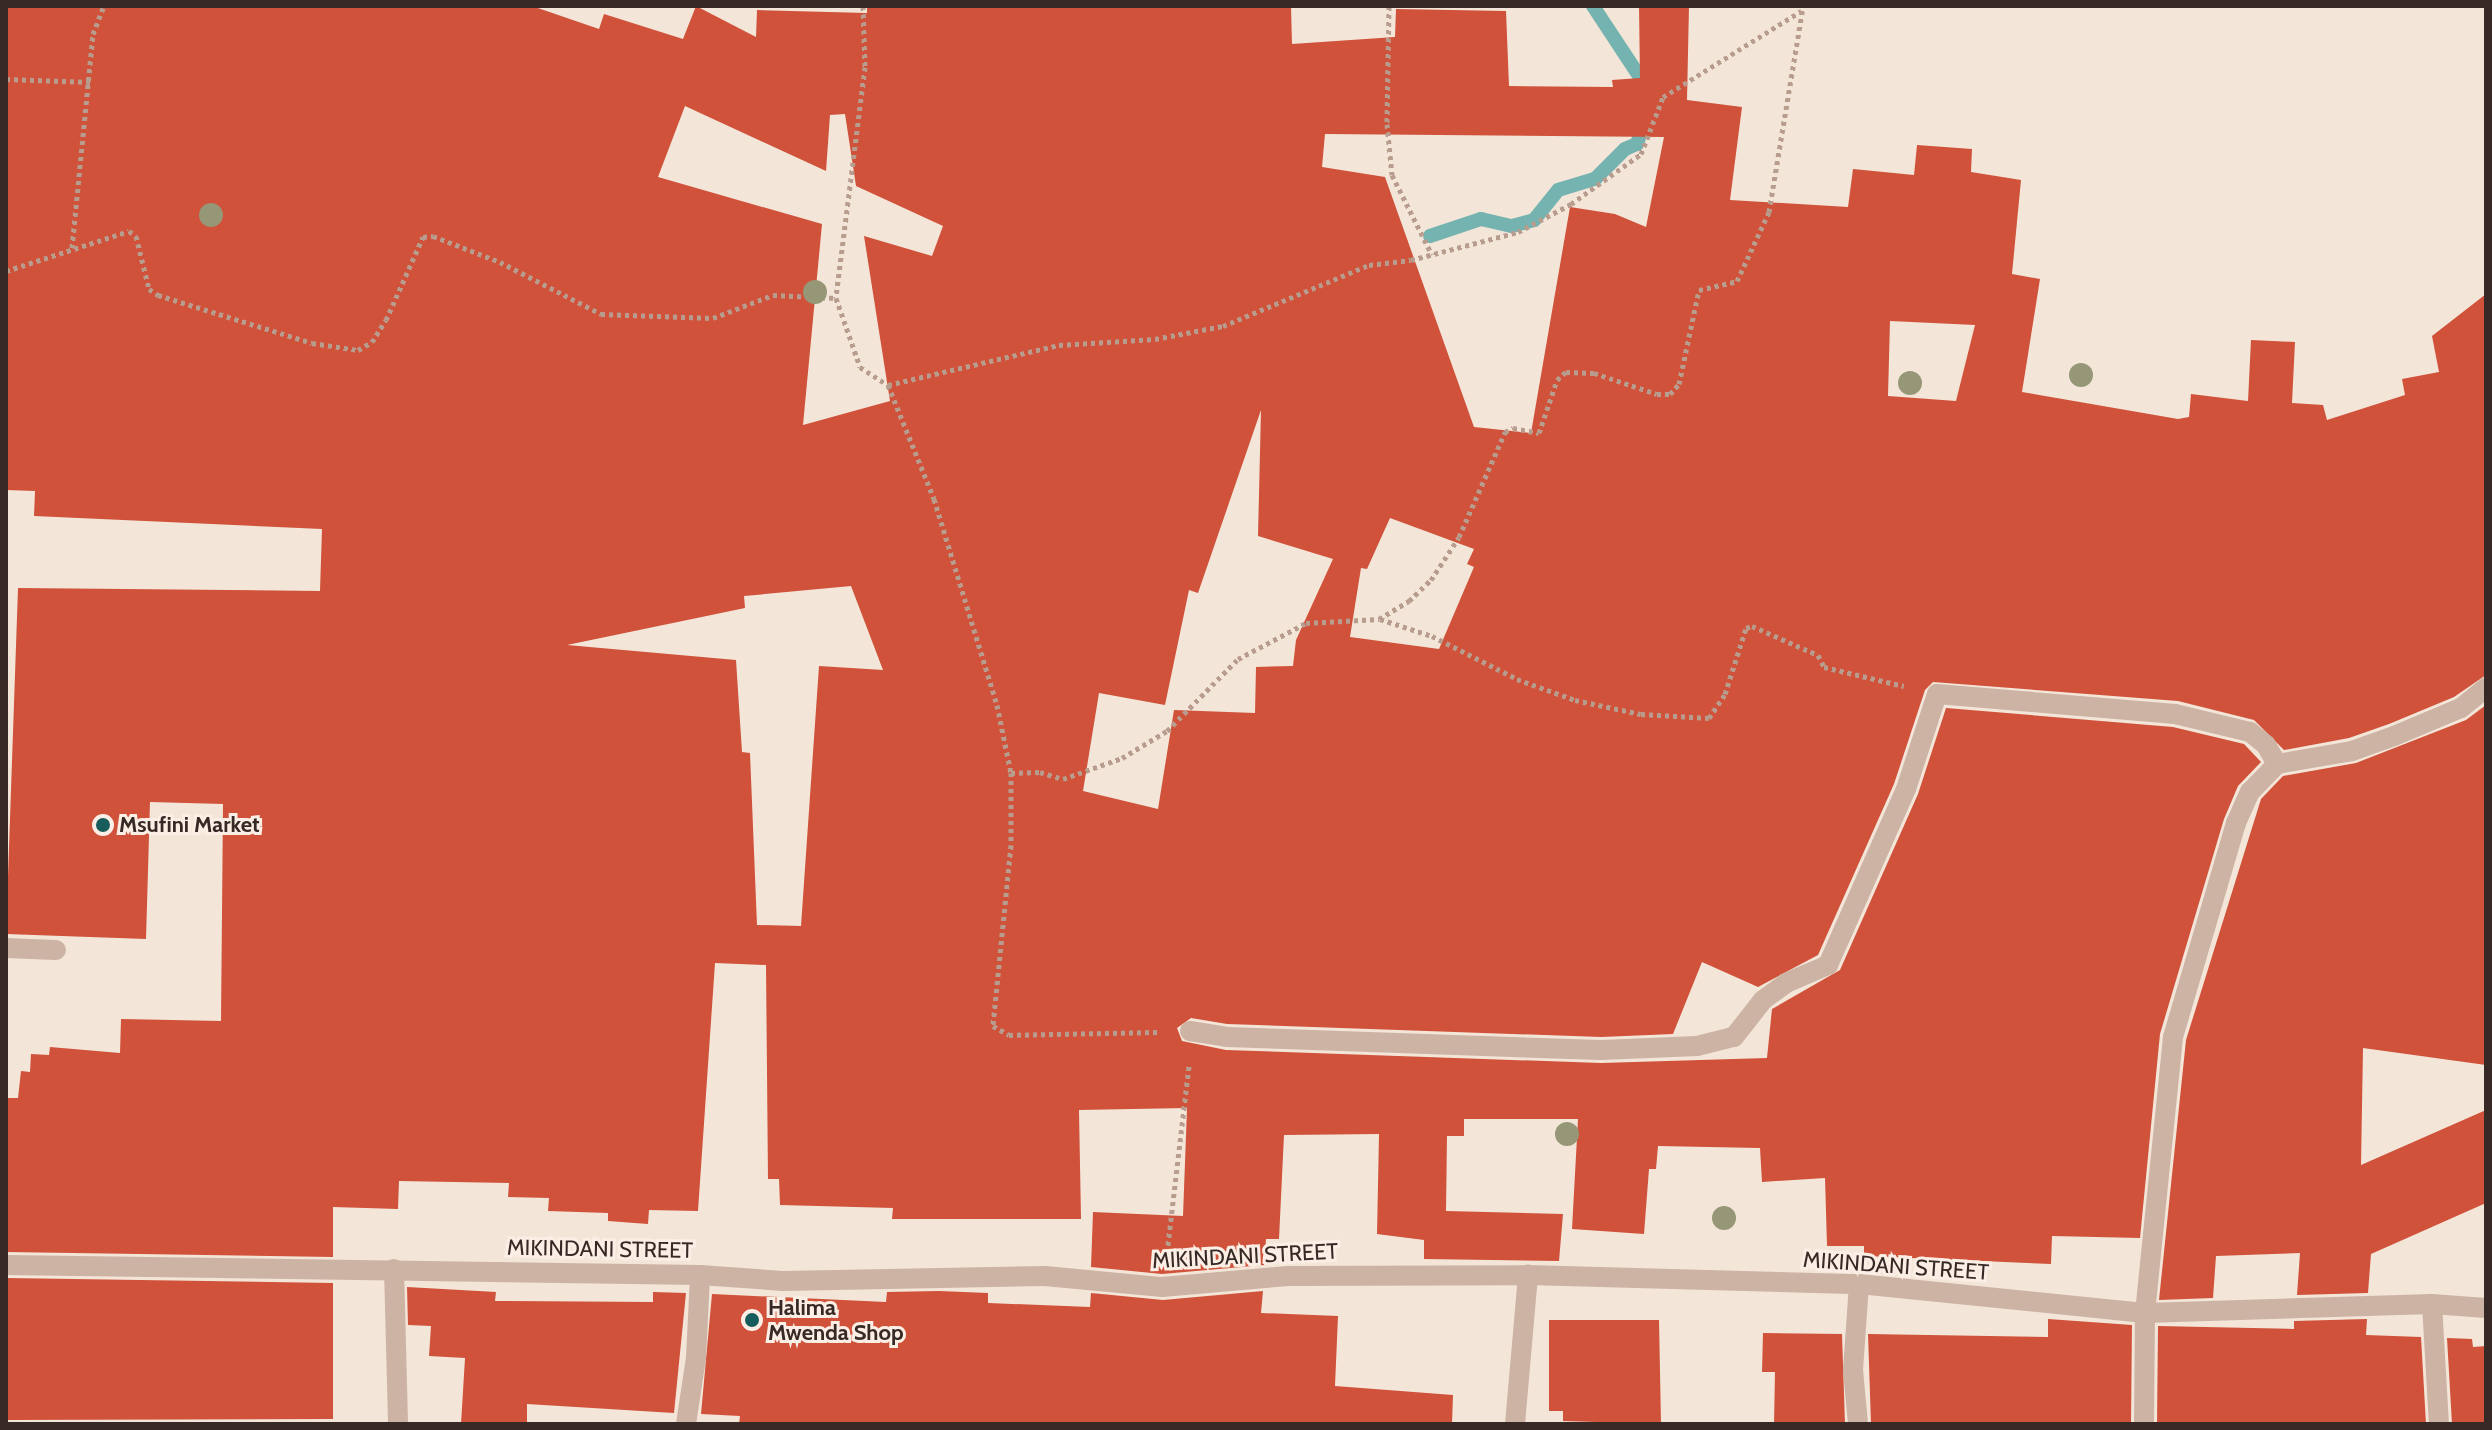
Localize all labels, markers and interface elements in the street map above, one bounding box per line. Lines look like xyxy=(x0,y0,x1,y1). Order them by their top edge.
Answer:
place label: Msufini Market xyxy=(119,812,260,838)
marker: Msufini Market xyxy=(94,816,112,834)
street label: MIKINDANI STREET xyxy=(507,1234,693,1264)
street label: MIKINDANI STREET xyxy=(1151,1238,1339,1274)
street label: MIKINDANI STREET xyxy=(1802,1246,1990,1286)
place label: Halima Mwenda Shop xyxy=(768,1294,904,1346)
marker: Halima Mwenda Shop xyxy=(743,1311,761,1329)

